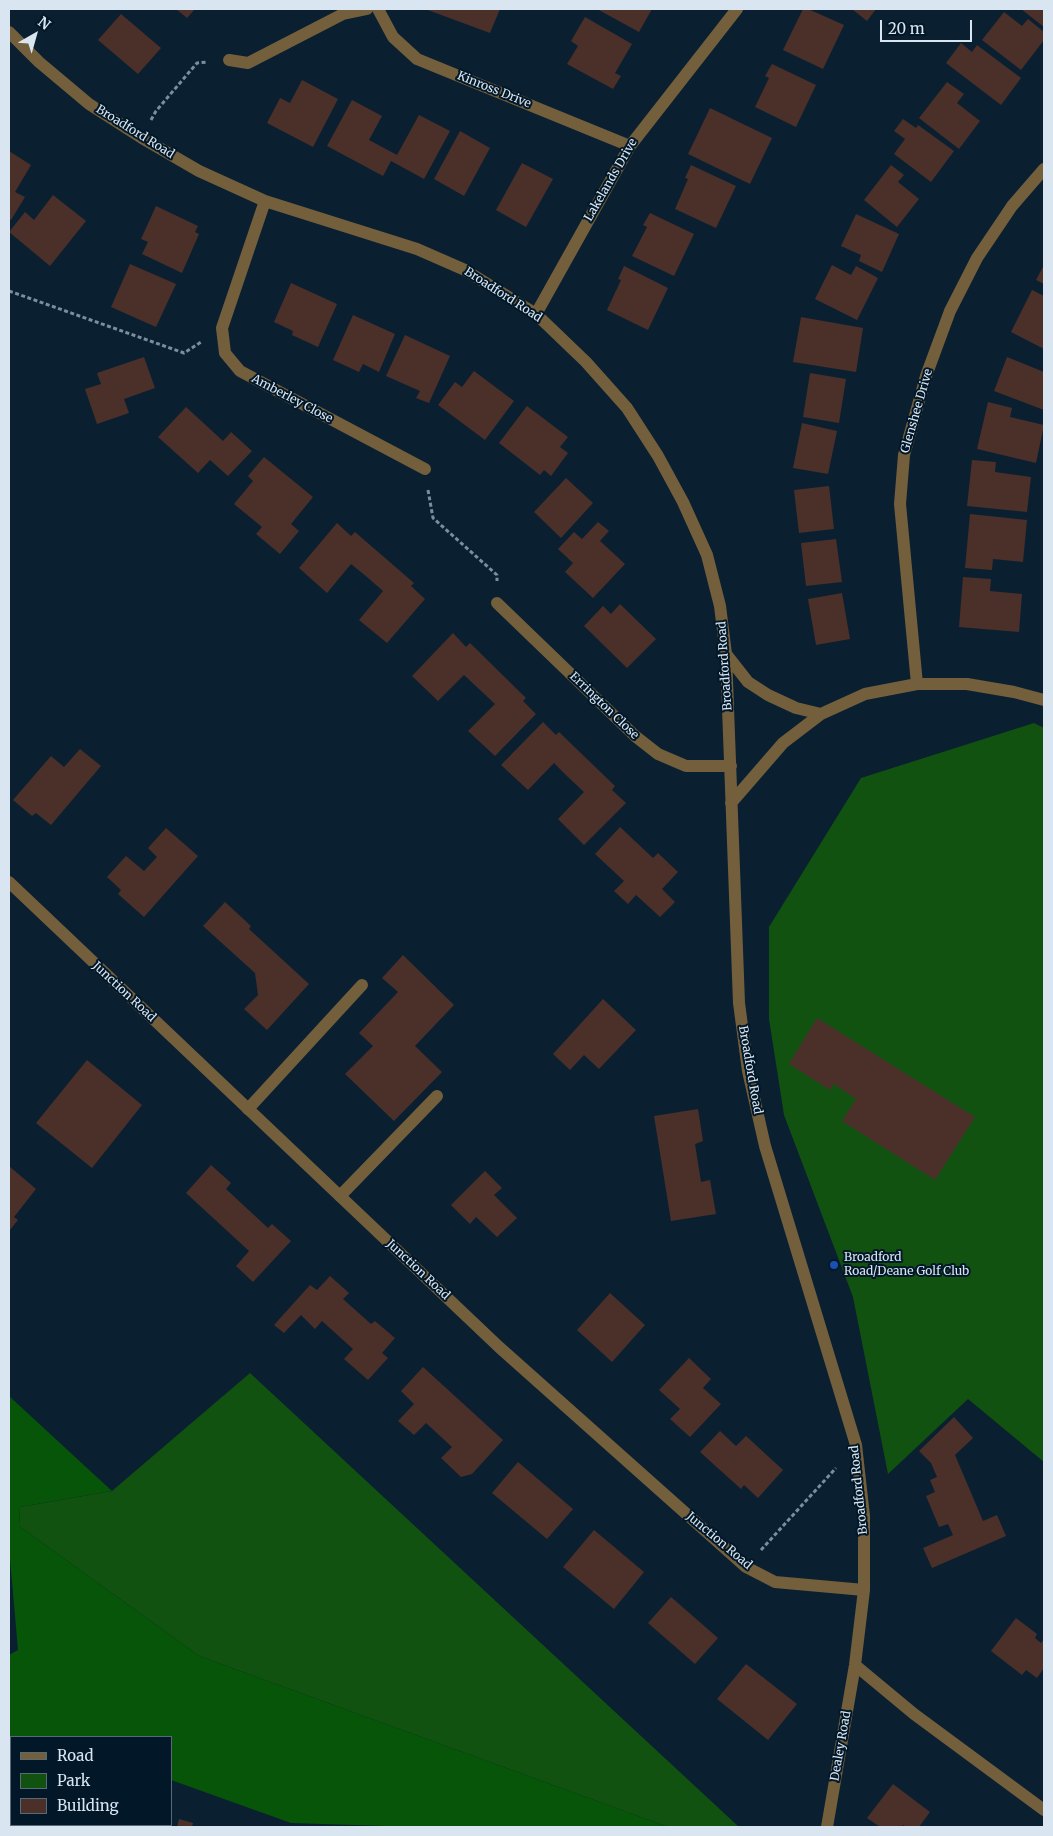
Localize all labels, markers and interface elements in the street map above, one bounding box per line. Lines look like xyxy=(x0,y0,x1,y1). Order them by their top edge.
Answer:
north arrow xyxy=(10,10,60,60)
scale bar xyxy=(883,10,976,42)
text: N xyxy=(34,13,54,34)
text: 20 m xyxy=(888,19,925,38)
street label: Kinross Drive xyxy=(455,69,533,111)
street label: Broadford Road xyxy=(93,102,177,162)
street label: Lakelands Drive xyxy=(582,136,640,224)
street label: Broadford Road xyxy=(462,265,544,325)
street label: Glenshee Drive xyxy=(898,367,936,455)
street label: Amberley Close xyxy=(249,372,335,426)
street label: Broadford Road xyxy=(715,621,735,711)
street label: Errington Close xyxy=(566,669,642,743)
street label: Junction Road xyxy=(89,959,159,1025)
street label: Broadford Road xyxy=(735,1025,765,1115)
street label: Junction Road xyxy=(383,1237,453,1303)
place label: Broadford Road/Deane Golf Club xyxy=(844,1251,969,1279)
marker: Broadford Road/Deane Golf Club xyxy=(828,1259,840,1271)
street label: Broadford Road xyxy=(847,1445,871,1535)
street label: Junction Road xyxy=(683,1509,755,1573)
street label: Dealey Road xyxy=(828,1710,854,1782)
legend xyxy=(10,1736,172,1826)
text: Road xyxy=(57,1746,93,1765)
text: Park xyxy=(57,1771,90,1790)
text: Building xyxy=(57,1796,119,1815)

